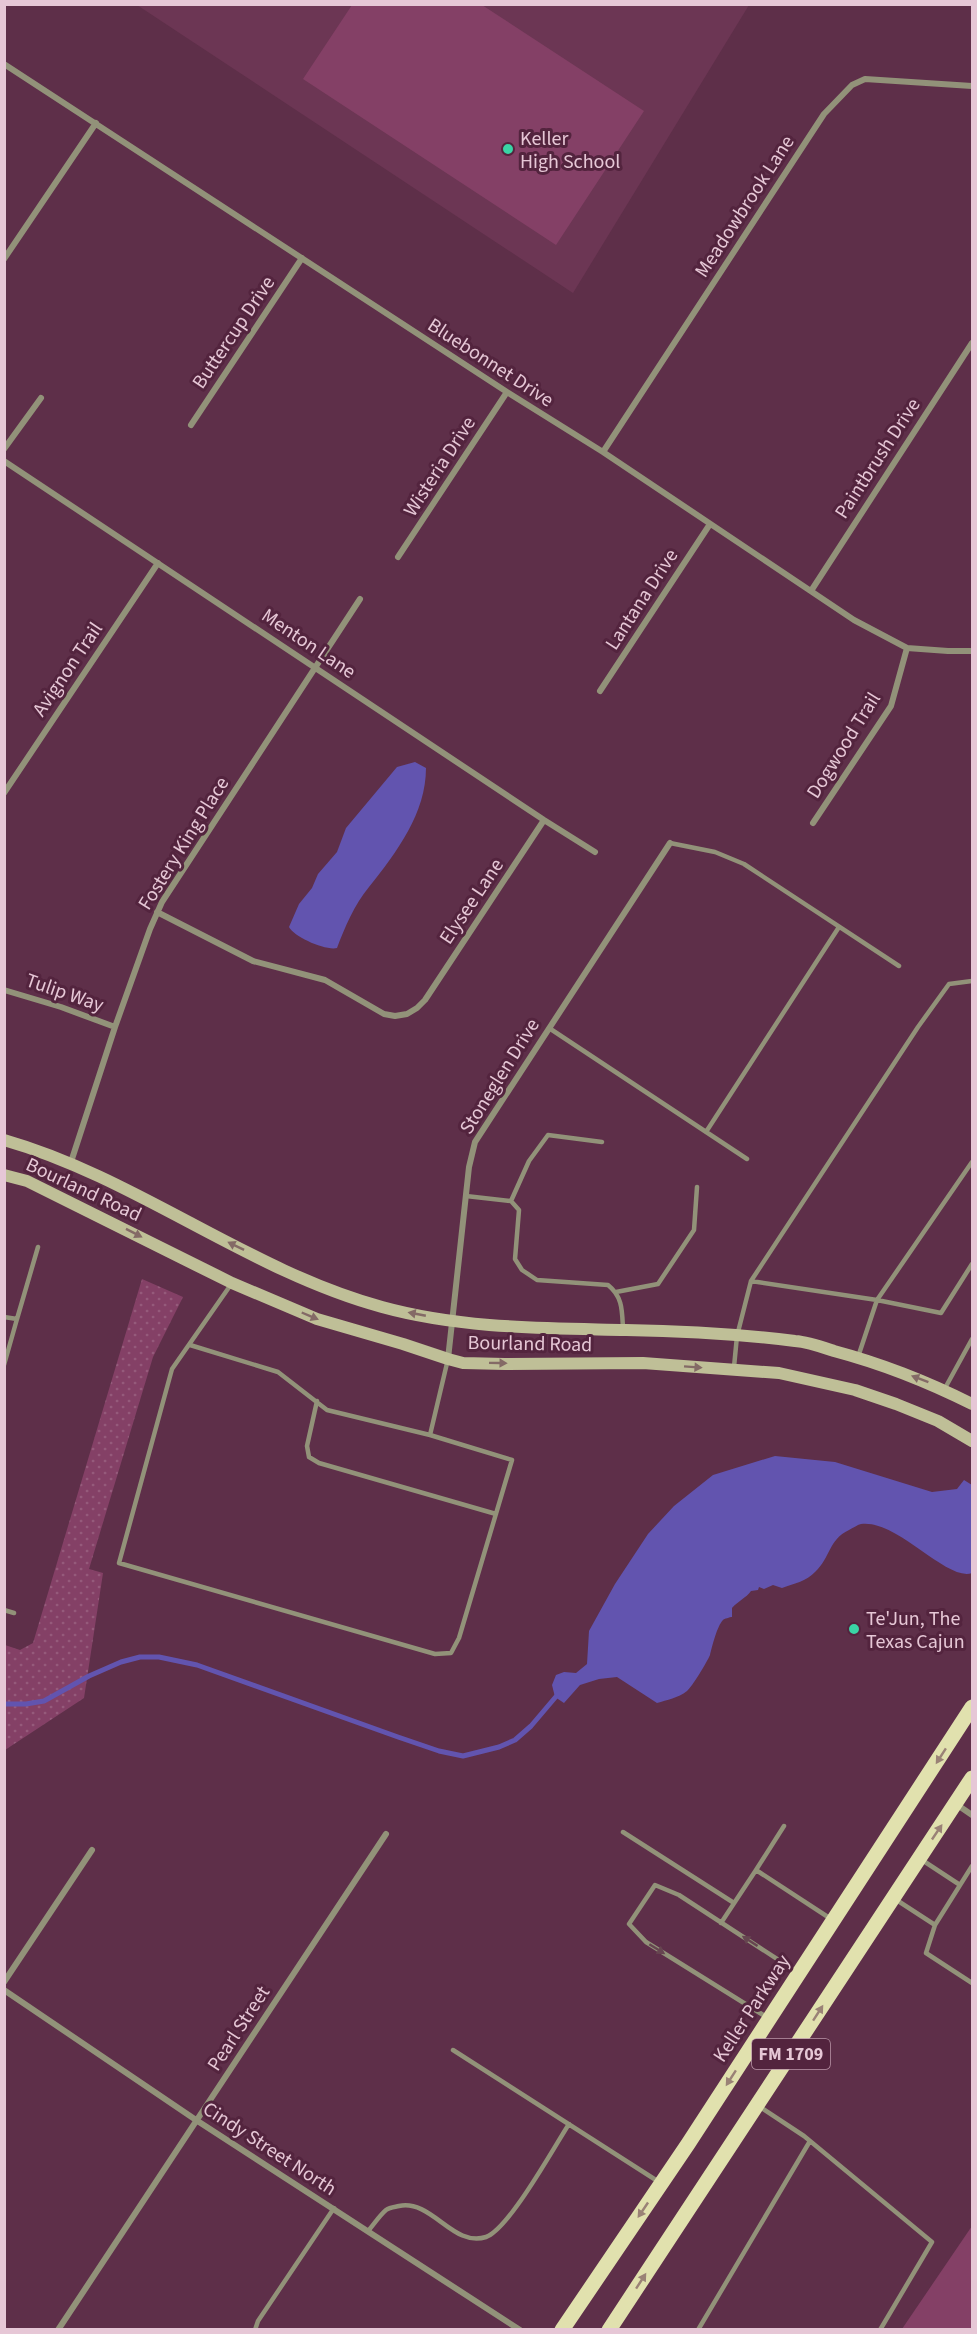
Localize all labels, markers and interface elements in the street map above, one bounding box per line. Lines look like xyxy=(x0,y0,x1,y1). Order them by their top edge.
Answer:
place label: Keller High School xyxy=(520,125,620,176)
street label: Meadowbrook Lane xyxy=(688,130,801,283)
marker: Keller High School xyxy=(501,142,515,156)
street label: Buttercup Drive xyxy=(186,271,282,395)
street label: Bluebonnet Drive xyxy=(422,312,559,414)
street label: Paintbrush Drive xyxy=(828,393,927,524)
street label: Wisteria Drive xyxy=(397,411,483,522)
street label: Lantana Drive xyxy=(599,543,685,656)
street label: Menton Lane xyxy=(256,602,361,686)
street label: Avignon Trail xyxy=(26,617,110,722)
street label: Dogwood Trail xyxy=(800,687,888,804)
street label: Fostery King Place xyxy=(132,772,236,915)
street label: Elysee Lane xyxy=(433,853,511,950)
street label: Tulip Way xyxy=(22,967,108,1020)
street label: Stoneglen Drive xyxy=(453,1013,547,1140)
street label: Bourland Road xyxy=(21,1151,146,1229)
one-way arrow xyxy=(126,1228,143,1238)
one-way arrow xyxy=(227,1241,244,1250)
one-way arrow xyxy=(407,1309,426,1318)
one-way arrow xyxy=(302,1311,320,1321)
street label: Bourland Road xyxy=(467,1329,593,1359)
one-way arrow xyxy=(489,1359,508,1368)
one-way arrow xyxy=(684,1362,703,1372)
one-way arrow xyxy=(910,1374,928,1384)
place label: Te'Jun, The Texas Cajun xyxy=(866,1605,965,1656)
marker: Te'Jun, The Texas Cajun xyxy=(847,1622,861,1636)
one-way arrow xyxy=(935,1748,946,1764)
one-way arrow xyxy=(931,1824,942,1840)
one-way arrow xyxy=(742,1936,758,1947)
one-way arrow xyxy=(649,1943,665,1954)
street label: Keller Parkway xyxy=(706,1949,798,2068)
street label: Pearl Street xyxy=(201,1980,277,2077)
one-way arrow xyxy=(812,2005,824,2021)
road number: FM 1709 xyxy=(752,2039,830,2069)
one-way arrow xyxy=(725,2069,737,2085)
street label: Cindy Street North xyxy=(197,2095,342,2203)
one-way arrow xyxy=(638,2202,649,2218)
one-way arrow xyxy=(636,2272,647,2289)

